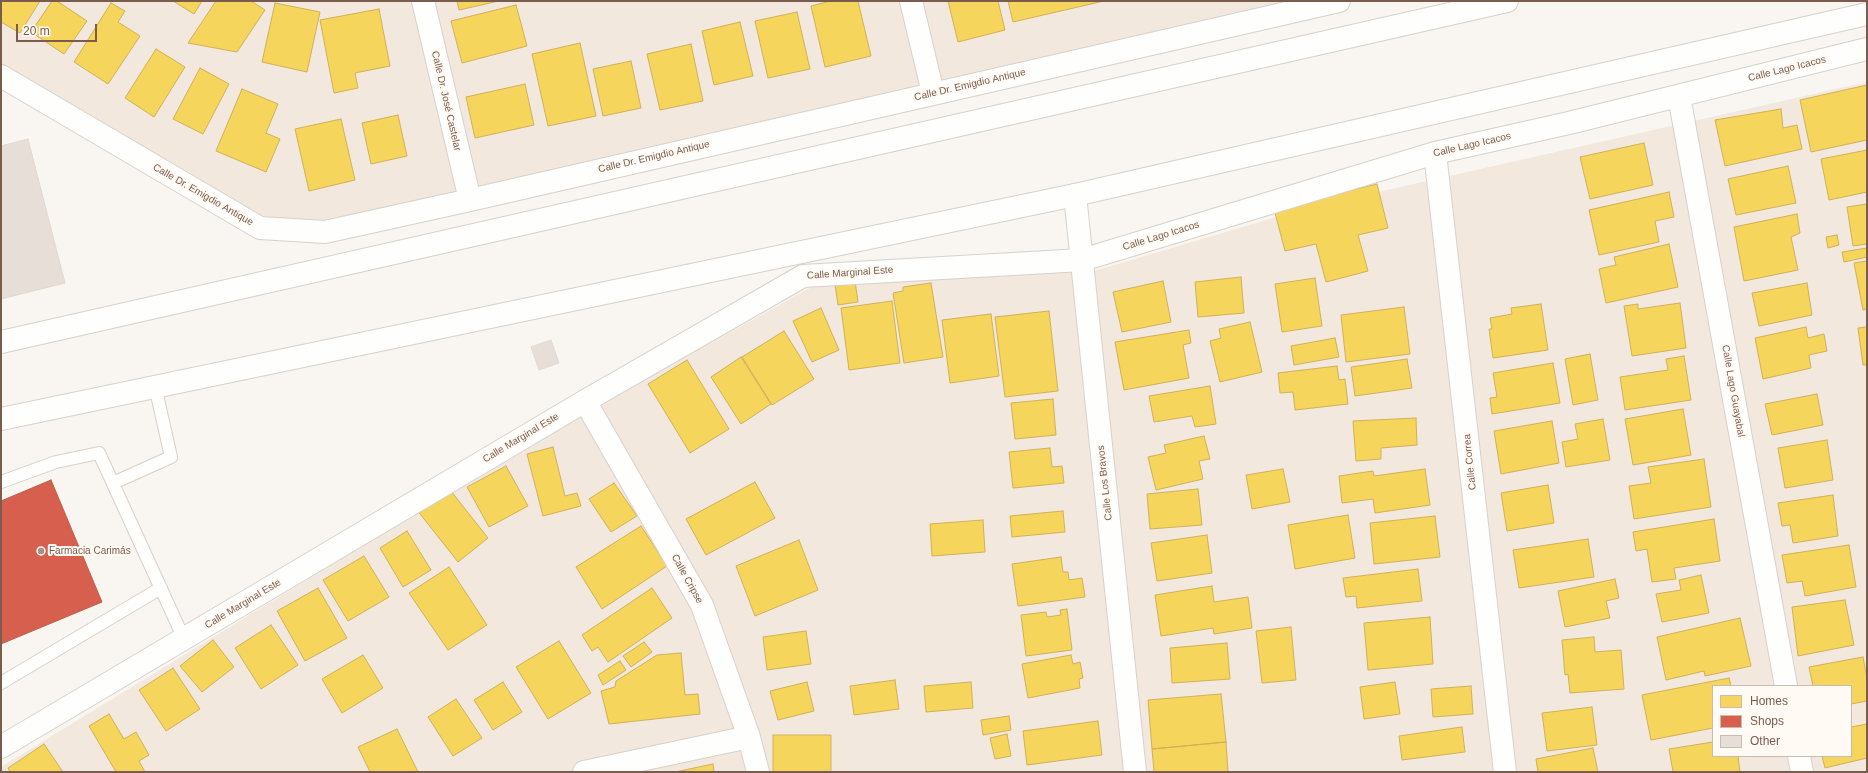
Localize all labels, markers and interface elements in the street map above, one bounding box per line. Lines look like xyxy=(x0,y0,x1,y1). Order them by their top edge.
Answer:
scale bar xyxy=(18,16,99,42)
text: 20 m xyxy=(23,24,50,38)
street label: Calle Dr. José Castelar xyxy=(429,50,463,152)
street label: Calle Lago Icacos xyxy=(1747,54,1827,84)
street label: Calle Dr. Emigdio Antique xyxy=(913,66,1027,104)
street label: Calle Lago Icacos xyxy=(1432,130,1512,160)
street label: Calle Dr. Emigdio Antique xyxy=(597,138,711,176)
street label: Calle Dr. Emigdio Antique xyxy=(151,161,255,229)
street label: Calle Lago Icacos xyxy=(1121,219,1201,253)
street label: Calle Marginal Este xyxy=(806,264,894,282)
street label: Calle Lago Guayabal xyxy=(1719,344,1747,438)
street label: Calle Marginal Este xyxy=(481,411,561,465)
street label: Calle Correa xyxy=(1461,433,1479,491)
street label: Calle Los Bravos xyxy=(1095,445,1115,521)
place label: Farmacia Carimás xyxy=(49,545,131,557)
marker: Farmacia Carimás xyxy=(36,546,46,556)
street label: Calle Cripse xyxy=(669,552,705,606)
street label: Calle Marginal Este xyxy=(203,577,283,631)
legend xyxy=(1712,685,1852,757)
text: Homes xyxy=(1750,694,1788,708)
text: Shops xyxy=(1750,714,1784,728)
text: Other xyxy=(1750,734,1780,748)

